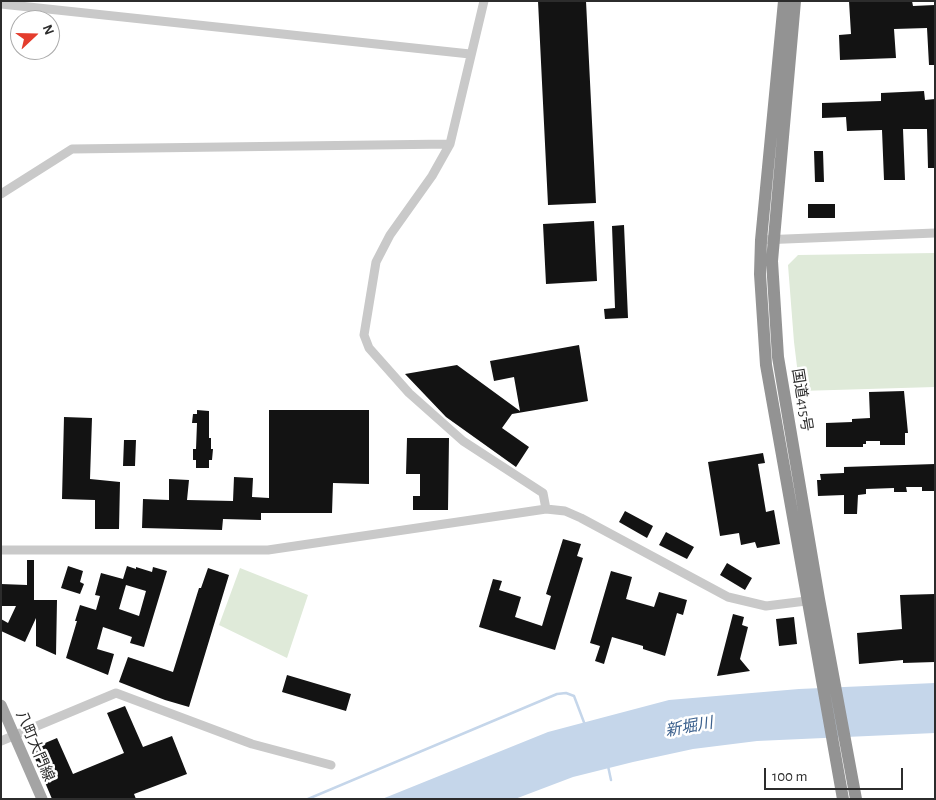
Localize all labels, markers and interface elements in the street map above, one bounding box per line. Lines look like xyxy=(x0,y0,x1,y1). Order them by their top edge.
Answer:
north arrow xyxy=(10,10,60,60)
text: N xyxy=(40,23,56,37)
street label: 国道415号 xyxy=(788,367,816,433)
street label: 八町大門線 xyxy=(12,708,58,784)
water label: 新堀川 xyxy=(664,713,714,741)
scale bar xyxy=(766,758,905,790)
text: 100 m xyxy=(772,769,807,784)

